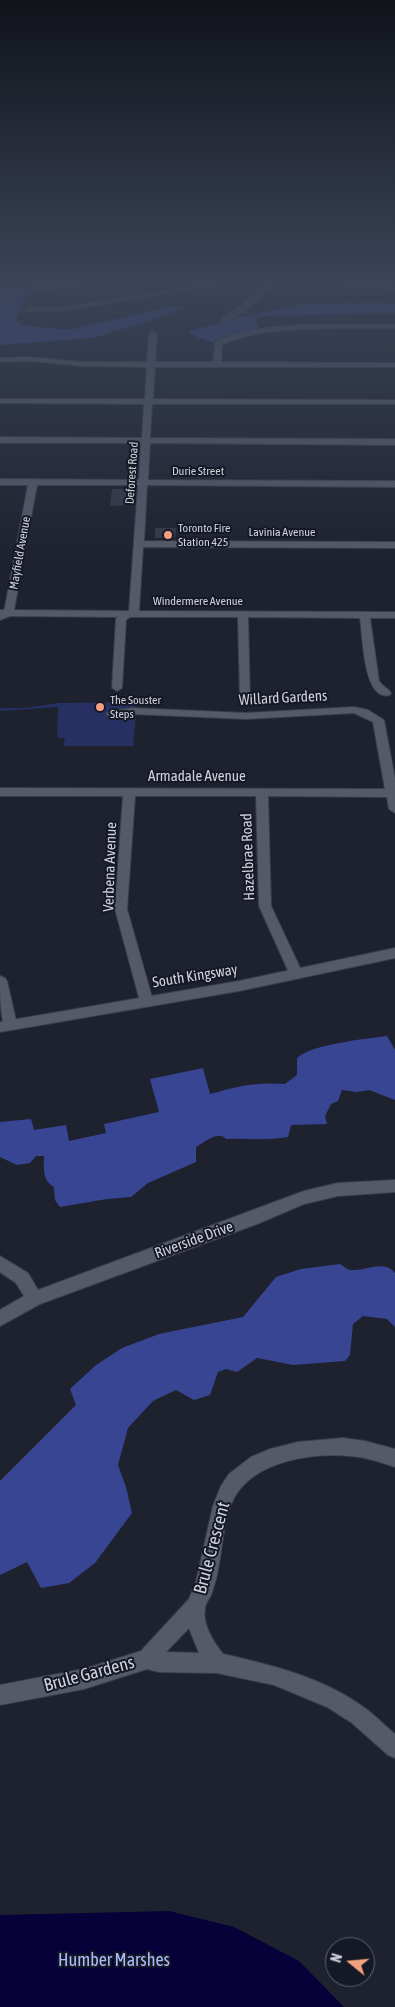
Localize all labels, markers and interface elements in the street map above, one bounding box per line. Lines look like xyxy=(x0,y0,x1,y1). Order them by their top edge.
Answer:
street label: Deforest Road xyxy=(123,441,141,505)
street label: Durie Street xyxy=(172,464,224,478)
street label: Mayfield Avenue xyxy=(7,515,33,591)
place label: Toronto Fire Station 425 xyxy=(178,521,230,549)
street label: Lavinia Avenue xyxy=(249,525,315,539)
marker: Toronto Fire Station 425 xyxy=(162,529,174,541)
street label: Windermere Avenue xyxy=(153,594,243,608)
street label: Willard Gardens xyxy=(238,687,328,709)
place label: The Souster Steps xyxy=(110,693,161,721)
marker: The Souster Steps xyxy=(94,701,106,713)
street label: Armadale Avenue xyxy=(148,767,246,785)
street label: Hazelbrae Road xyxy=(237,813,259,901)
street label: Verbena Avenue xyxy=(99,822,121,912)
street label: South Kingsway xyxy=(151,960,239,992)
street label: Riverside Drive xyxy=(152,1218,236,1262)
street label: Brule Crescent xyxy=(189,1500,235,1596)
street label: Brule Gardens xyxy=(41,1652,137,1696)
north arrow xyxy=(325,1937,375,1987)
park label: Humber Marshes xyxy=(58,1949,170,1971)
text: N xyxy=(328,1952,345,1964)

